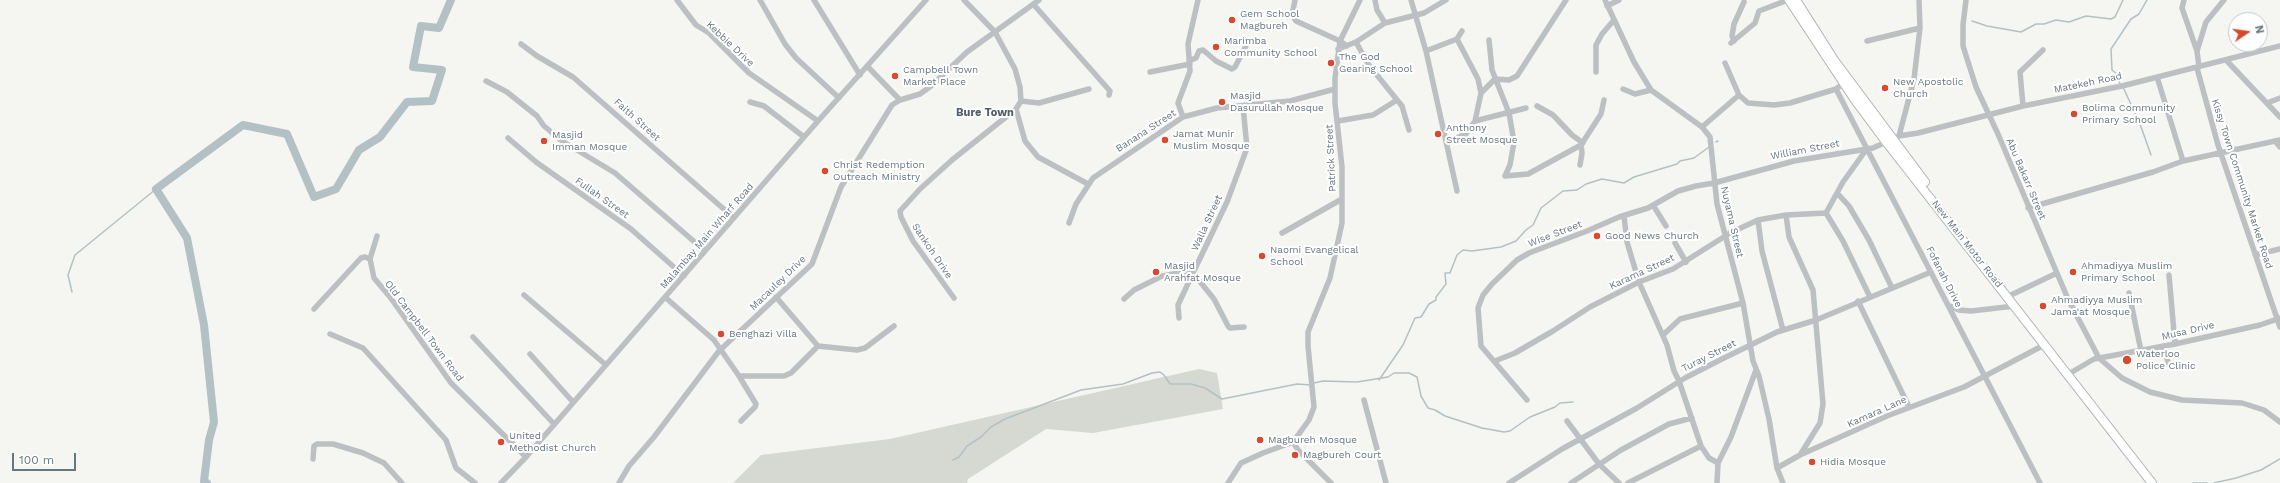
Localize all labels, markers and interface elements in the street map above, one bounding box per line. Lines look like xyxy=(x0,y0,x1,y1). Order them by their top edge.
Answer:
place label: Gem School Magbureh xyxy=(1240,8,1299,32)
north arrow xyxy=(2228,12,2268,52)
marker: Gem School Magbureh xyxy=(1227,15,1237,25)
street label: Kebbie Drive xyxy=(704,19,756,69)
text: N xyxy=(2252,24,2266,35)
place label: Marimba Community School xyxy=(1224,35,1317,58)
marker: Marimba Community School xyxy=(1211,42,1221,52)
place label: The God Gearing School xyxy=(1339,51,1413,74)
marker: The God Gearing School xyxy=(1326,58,1336,68)
place label: Campbell Town Market Place xyxy=(903,64,978,88)
street label: Matekeh Road xyxy=(2053,70,2123,96)
marker: Campbell Town Market Place xyxy=(890,71,900,81)
place label: New Apostolic Church xyxy=(1893,76,1963,100)
marker: New Apostolic Church xyxy=(1880,83,1890,93)
place label: Masjid Dasurullah Mosque xyxy=(1230,90,1324,114)
street label: Faith Street xyxy=(612,96,662,144)
marker: Masjid Dasurullah Mosque xyxy=(1217,97,1227,107)
street label: Kissy Town Community Market Road xyxy=(2209,98,2275,270)
place label: Bolima Community Primary School xyxy=(2082,102,2175,126)
district label: Bure Town xyxy=(956,106,1014,120)
street label: Banana Street xyxy=(1114,107,1178,155)
marker: Bolima Community Primary School xyxy=(2069,109,2079,119)
place label: Anthony Street Mosque xyxy=(1446,122,1517,146)
street label: Patrick Street xyxy=(1323,124,1339,192)
place label: Jamat Munir Muslim Mosque xyxy=(1173,128,1249,152)
place label: Masjid Imman Mosque xyxy=(552,129,627,152)
marker: Anthony Street Mosque xyxy=(1433,129,1443,139)
marker: Jamat Munir Muslim Mosque xyxy=(1160,135,1170,145)
marker: Masjid Imman Mosque xyxy=(539,136,549,146)
street label: Abu Bakarr Street xyxy=(2003,136,2049,222)
street label: William Street xyxy=(1770,137,1840,163)
place label: Christ Redemption Outreach Ministry xyxy=(833,159,925,182)
marker: Christ Redemption Outreach Ministry xyxy=(820,166,830,176)
street label: Fullah Street xyxy=(573,175,631,221)
street label: Malambay Main Wharf Road xyxy=(658,181,756,291)
street label: Nuyama Street xyxy=(1718,185,1746,259)
street label: Walla Street xyxy=(1189,193,1225,253)
street label: New Main Motor Road xyxy=(1929,198,2005,290)
street label: Wise Street xyxy=(1526,218,1584,250)
street label: Sankoh Drive xyxy=(909,221,955,281)
place label: Good News Church xyxy=(1605,230,1699,242)
marker: Good News Church xyxy=(1592,231,1602,241)
place label: Naomi Evangelical School xyxy=(1270,244,1359,268)
street label: Fofanah Drive xyxy=(1923,244,1965,310)
marker: Naomi Evangelical School xyxy=(1257,251,1267,261)
street label: Karama Street xyxy=(1608,252,1676,292)
street label: Macauley Drive xyxy=(747,253,809,313)
place label: Masjid Arahfat Mosque xyxy=(1164,260,1241,284)
place label: Ahmadiyya Muslim Primary School xyxy=(2081,260,2172,284)
marker: Masjid Arahfat Mosque xyxy=(1151,267,1161,277)
marker: Ahmadiyya Muslim Primary School xyxy=(2068,267,2078,277)
street label: Old Campbell Town Road xyxy=(382,278,466,384)
place label: Ahmadiyya Muslim Jama'at Mosque xyxy=(2051,294,2142,318)
marker: Ahmadiyya Muslim Jama'at Mosque xyxy=(2038,301,2048,311)
street label: Musa Drive xyxy=(2160,319,2216,343)
place label: Benghazi Villa xyxy=(729,328,797,340)
marker: Benghazi Villa xyxy=(716,329,726,339)
street label: Turay Street xyxy=(1680,337,1738,375)
place label: Waterloo Police Clinic xyxy=(2136,348,2196,372)
marker: Waterloo Police Clinic xyxy=(2121,354,2133,366)
street label: Kamara Lane xyxy=(1845,394,1909,430)
place label: United Methodist Church xyxy=(509,430,596,454)
place label: Magbureh Mosque xyxy=(1268,434,1357,446)
marker: Magbureh Mosque xyxy=(1255,435,1265,445)
marker: United Methodist Church xyxy=(496,437,506,447)
scale bar xyxy=(14,445,78,471)
place label: Magbureh Court xyxy=(1303,449,1381,461)
marker: Magbureh Court xyxy=(1290,450,1300,460)
text: 100 m xyxy=(19,453,54,467)
place label: Hidia Mosque xyxy=(1820,456,1886,468)
marker: Hidia Mosque xyxy=(1807,457,1817,467)

